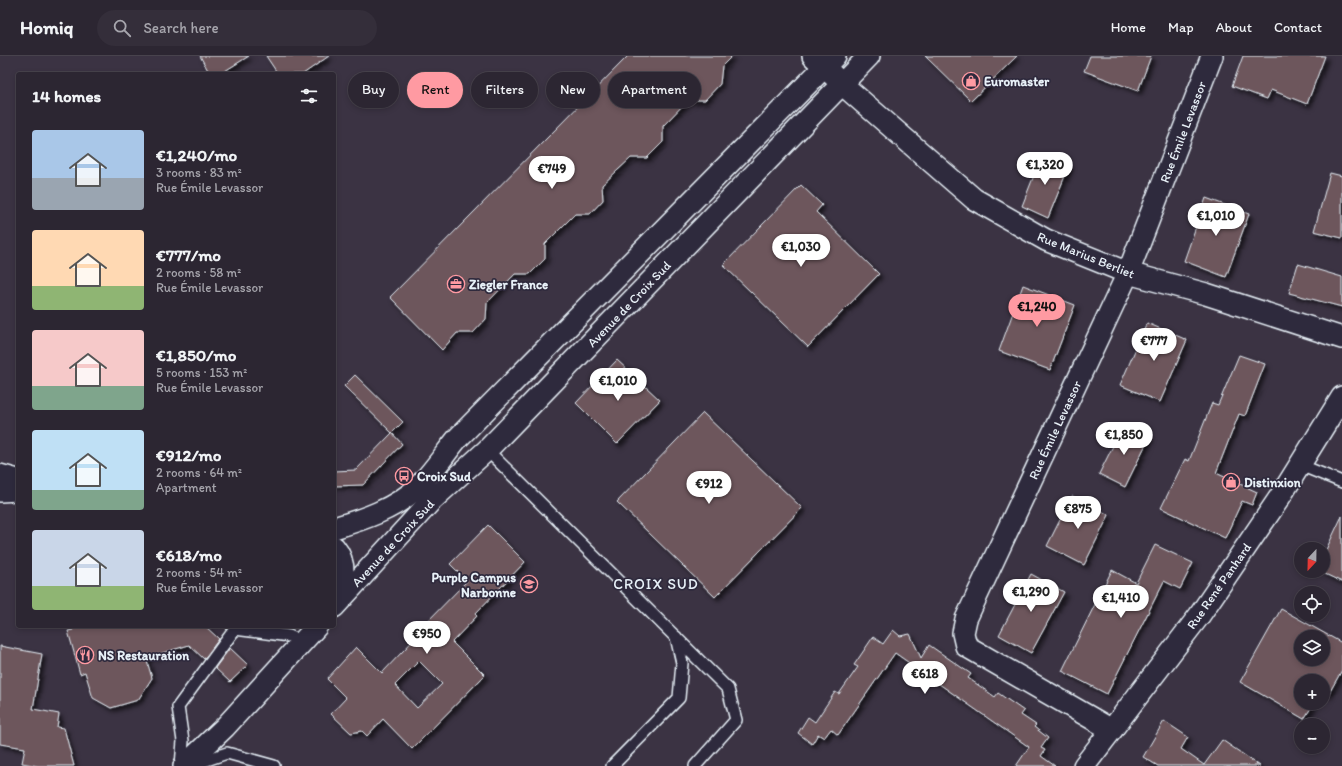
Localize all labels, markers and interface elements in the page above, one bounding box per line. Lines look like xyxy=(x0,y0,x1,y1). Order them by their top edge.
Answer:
search box xyxy=(97,10,377,46)
text: Homiq xyxy=(20,16,73,39)
icon: search xyxy=(111,17,133,39)
text: Search here xyxy=(143,19,219,37)
text: Home xyxy=(1111,19,1146,36)
text: Map xyxy=(1168,19,1194,36)
text: About xyxy=(1216,19,1252,36)
text: Contact xyxy=(1274,19,1322,36)
shop icon: Euromaster xyxy=(961,71,981,91)
chip: Buy xyxy=(348,72,399,108)
chip: Rent xyxy=(407,72,463,108)
chip: Filters xyxy=(471,72,538,108)
chip: New xyxy=(546,72,600,108)
chip: Apartment xyxy=(608,72,701,108)
place label: Euromaster xyxy=(984,74,1050,89)
street label: Rue Émile Levassor xyxy=(1157,78,1210,185)
icon: filters xyxy=(298,85,320,107)
text: 14 homes xyxy=(32,86,101,106)
text: €1,240/mo xyxy=(156,145,237,165)
icon: home xyxy=(64,146,112,194)
pin: €1,320 xyxy=(1012,152,1078,186)
pin: €749 xyxy=(528,156,576,190)
text: €1,320 xyxy=(1026,157,1064,172)
text: €749 xyxy=(538,161,566,176)
text: 3 rooms · 83 m² xyxy=(156,165,242,180)
text: Rue Émile Levassor xyxy=(156,180,263,195)
pin: €1,010 xyxy=(1183,203,1249,237)
text: €1,010 xyxy=(1197,208,1235,223)
street label: Rue Marius Berliet xyxy=(1035,229,1137,281)
pin: €1,030 xyxy=(768,234,834,268)
text: €1,030 xyxy=(781,239,821,254)
text: €777/mo xyxy=(156,245,221,265)
icon: home xyxy=(64,246,112,294)
street label: Avenue de Croix Sud xyxy=(584,258,674,350)
text: 2 rooms · 58 m² xyxy=(156,265,241,280)
office icon: Ziegler France xyxy=(446,274,466,294)
place label: Ziegler France xyxy=(469,277,548,293)
text: Rue Émile Levassor xyxy=(156,280,263,295)
pin: €1,240 xyxy=(1004,294,1070,328)
text: €1,240 xyxy=(1017,299,1057,314)
pin: €777 xyxy=(1130,328,1178,362)
text: €777 xyxy=(1141,333,1167,348)
text: €1,850/mo xyxy=(156,345,236,365)
icon: home xyxy=(64,346,112,394)
text: 5 rooms · 153 m² xyxy=(156,365,247,380)
pin: €1,010 xyxy=(585,368,651,402)
text: €1,010 xyxy=(599,373,637,388)
street label: Rue Émile Levassor xyxy=(1026,377,1085,482)
text: Rue Émile Levassor xyxy=(156,380,263,395)
pin: €1,850 xyxy=(1091,422,1157,456)
text: €1,850 xyxy=(1105,427,1143,442)
text: €912/mo xyxy=(156,445,222,465)
icon: home xyxy=(64,446,112,494)
text: 2 rooms · 64 m² xyxy=(156,465,242,480)
bus stop icon: Croix Sud xyxy=(394,466,414,486)
place label: Croix Sud xyxy=(417,469,472,484)
pin: €912 xyxy=(685,471,733,505)
shop icon: Distinxion xyxy=(1221,472,1241,492)
place label: Distinxion xyxy=(1244,475,1302,490)
text: €912 xyxy=(695,476,723,491)
text: Apartment xyxy=(156,480,217,495)
street label: Avenue de Croix Sud xyxy=(349,496,437,590)
pin: €875 xyxy=(1054,496,1102,530)
text: €875 xyxy=(1064,501,1092,516)
street label: Rue René Panhard xyxy=(1184,540,1254,632)
north arrow xyxy=(1294,542,1330,578)
map controls xyxy=(1294,542,1330,754)
text: €618/mo xyxy=(156,545,222,565)
icon: home xyxy=(64,546,112,594)
text: 2 rooms · 54 m² xyxy=(156,565,242,580)
place label: Purple Campus Narbonne xyxy=(432,570,516,600)
school or university icon: Purple Campus Narbonne xyxy=(519,574,539,594)
district label: CROIX SUD xyxy=(613,575,699,593)
pin: €1,290 xyxy=(998,579,1064,613)
text: Rue Émile Levassor xyxy=(156,580,263,595)
text: €1,290 xyxy=(1012,584,1050,599)
pin: €1,410 xyxy=(1088,585,1154,619)
button: locate xyxy=(1294,586,1330,622)
text: €1,410 xyxy=(1102,590,1140,605)
pin: €950 xyxy=(403,621,451,655)
text: €950 xyxy=(412,626,442,641)
button: layers xyxy=(1294,630,1330,666)
restaurant icon: NS Restauration xyxy=(75,645,95,665)
place label: NS Restauration xyxy=(98,648,190,663)
pin: €618 xyxy=(901,661,949,695)
text: €618 xyxy=(911,666,939,681)
button: + xyxy=(1294,674,1330,710)
button: − xyxy=(1294,718,1330,754)

